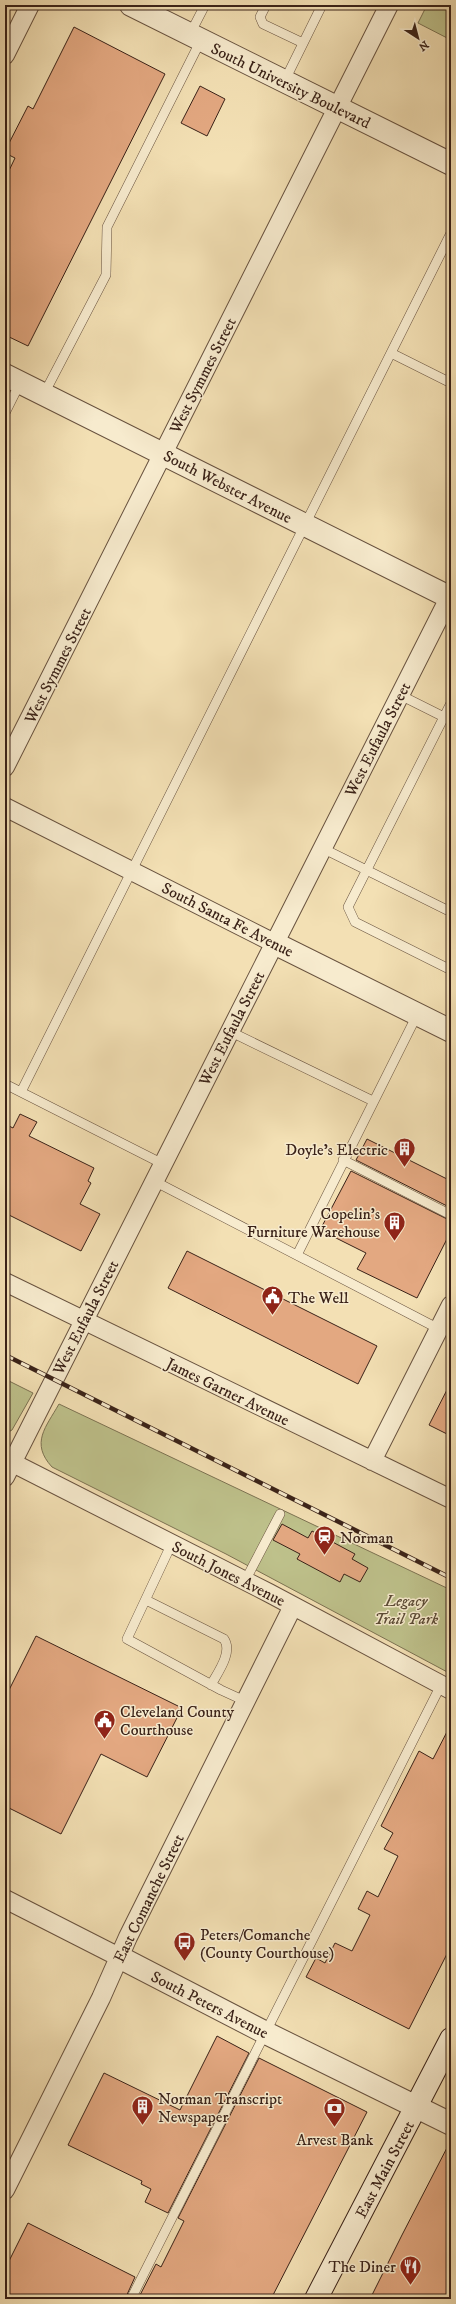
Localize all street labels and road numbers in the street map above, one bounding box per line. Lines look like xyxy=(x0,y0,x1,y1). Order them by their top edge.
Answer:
street label: South University Boulevard xyxy=(207,39,374,133)
street label: West Symmes Street xyxy=(165,314,241,438)
street label: South Webster Avenue xyxy=(160,446,295,528)
street label: West Symmes Street xyxy=(20,604,96,728)
street label: West Eufaula Street xyxy=(340,679,415,801)
street label: South Santa Fe Avenue xyxy=(158,878,297,962)
street label: West Eufaula Street xyxy=(194,968,269,1090)
street label: West Eufaula Street xyxy=(48,1257,123,1379)
street label: James Garner Avenue xyxy=(161,1353,293,1431)
street label: South Jones Avenue xyxy=(169,1537,289,1611)
street label: East Comanche Street xyxy=(109,1831,189,1966)
street label: South Peters Avenue xyxy=(147,1967,272,2043)
street label: East Main Street xyxy=(351,2117,419,2221)

